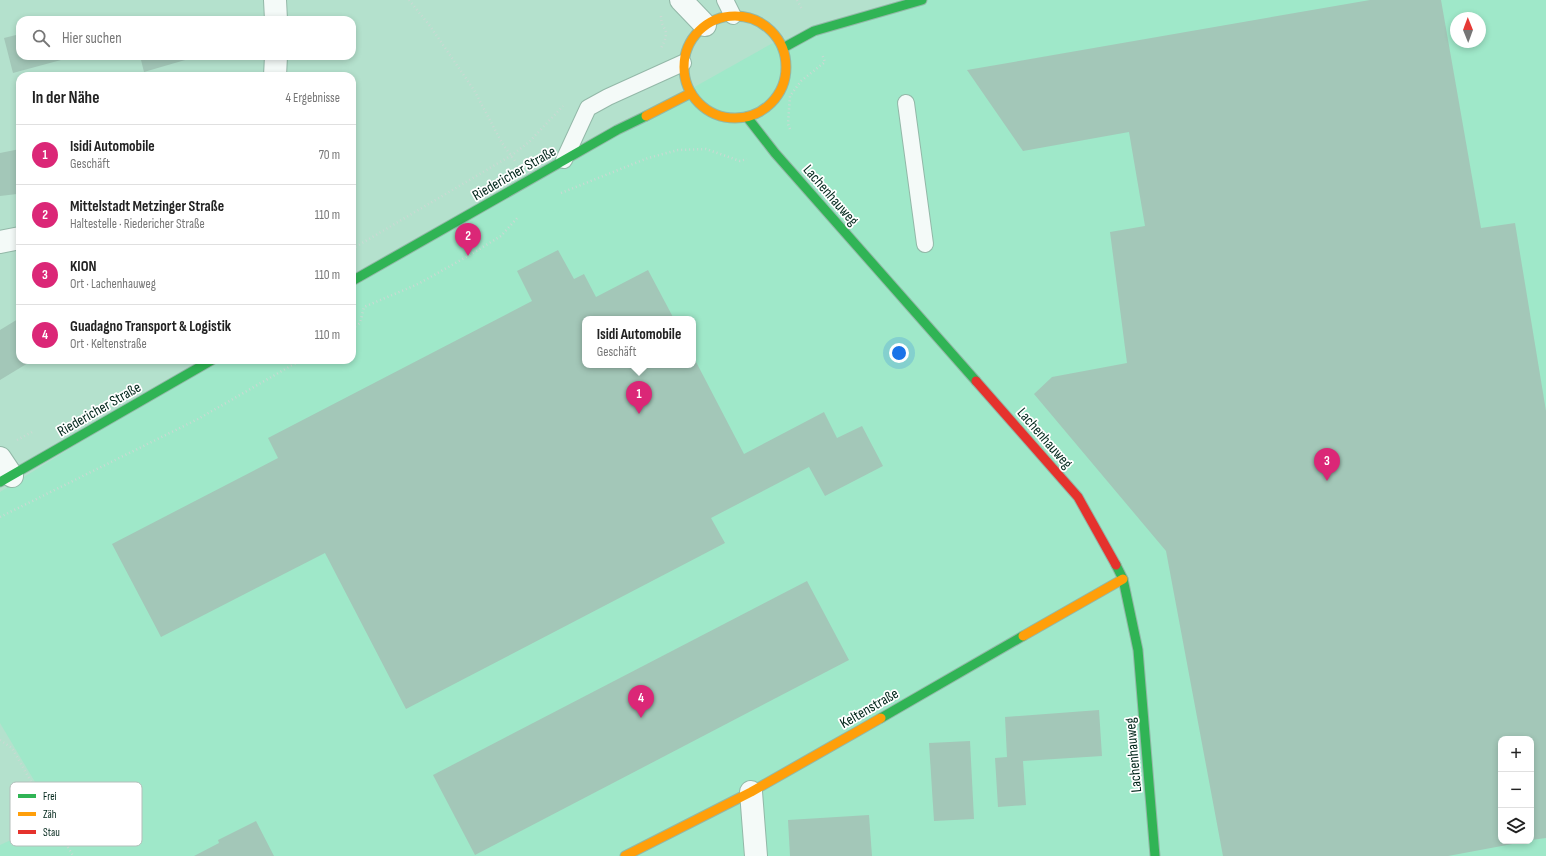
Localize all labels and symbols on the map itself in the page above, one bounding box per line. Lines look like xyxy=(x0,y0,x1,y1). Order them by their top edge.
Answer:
north arrow xyxy=(1450,12,1486,48)
street label: Riedericher Straße xyxy=(469,142,559,205)
street label: Lachenhauweg xyxy=(799,161,862,230)
pin: 2 xyxy=(455,223,481,256)
your location xyxy=(889,343,909,363)
street label: Riedericher Straße xyxy=(54,378,144,441)
pin: 1 xyxy=(626,381,652,414)
street label: Lachenhauweg xyxy=(1013,404,1076,473)
pin: 3 xyxy=(1314,448,1340,481)
street label: Keltenstraße xyxy=(837,684,902,733)
pin: 4 xyxy=(628,685,654,718)
street label: Lachenhauweg xyxy=(1121,717,1146,793)
legend xyxy=(10,782,142,846)
text: Frei xyxy=(43,790,57,803)
text: Zäh xyxy=(43,808,57,821)
text: Stau xyxy=(43,826,60,839)

